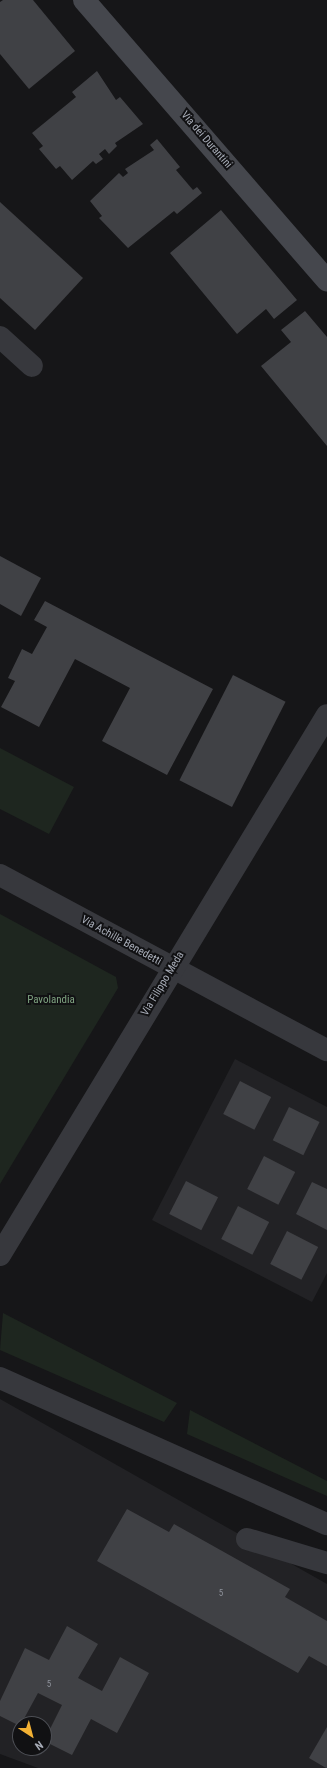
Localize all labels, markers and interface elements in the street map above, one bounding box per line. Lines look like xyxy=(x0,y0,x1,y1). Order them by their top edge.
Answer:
street label: Via dei Durantini xyxy=(178,109,234,171)
street label: Via Achille Benedetti xyxy=(79,913,163,969)
street label: Via Filippo Meda xyxy=(139,950,187,1018)
park label: Pavolandia xyxy=(27,993,75,1007)
house number: 5 xyxy=(219,1588,223,1598)
house number: 5 xyxy=(47,1679,51,1689)
north arrow xyxy=(12,1716,52,1756)
text: N xyxy=(32,1738,45,1753)

